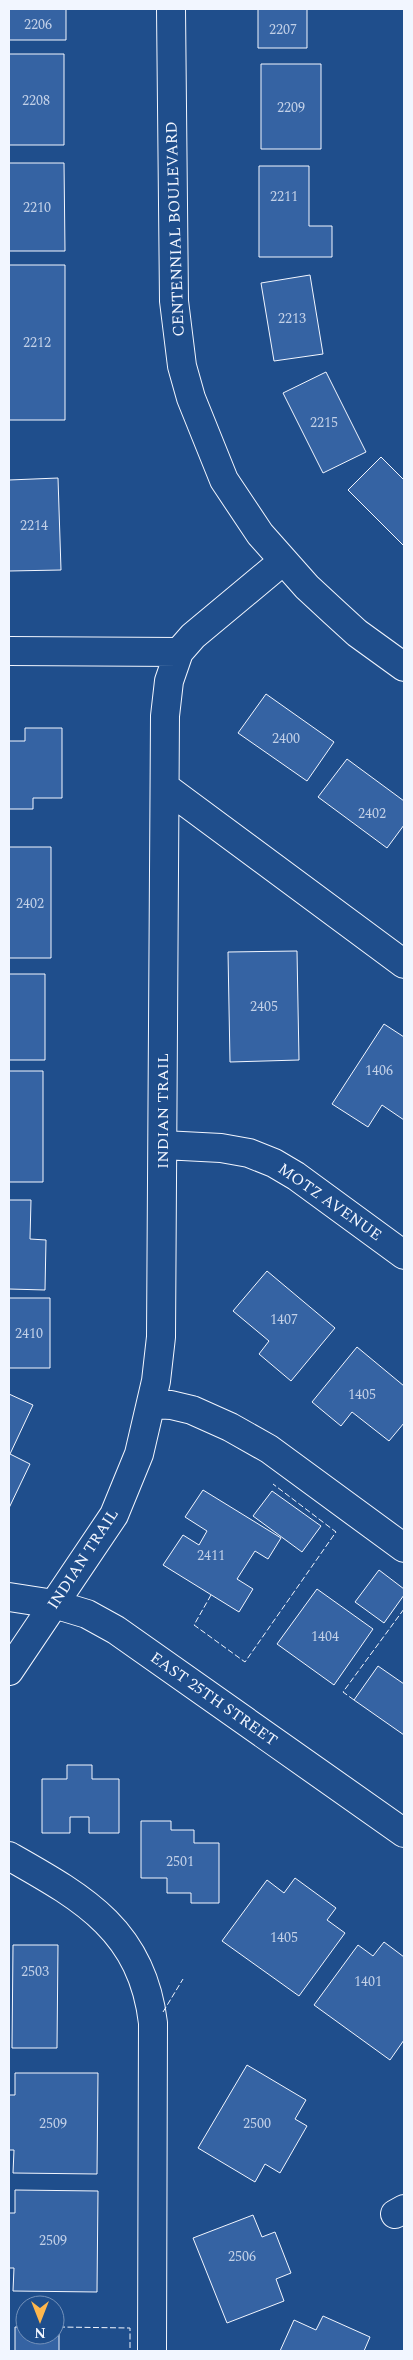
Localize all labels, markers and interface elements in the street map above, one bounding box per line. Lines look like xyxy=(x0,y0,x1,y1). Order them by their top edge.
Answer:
house number: 2206 xyxy=(24,14,52,35)
house number: 2207 xyxy=(269,19,297,40)
house number: 2208 xyxy=(22,90,50,111)
house number: 2209 xyxy=(277,97,305,118)
street label: CENTENNIAL BOULEVARD xyxy=(159,121,191,337)
house number: 2211 xyxy=(270,186,298,207)
house number: 2210 xyxy=(23,197,51,218)
house number: 2213 xyxy=(278,308,306,329)
house number: 2212 xyxy=(23,332,51,353)
house number: 2215 xyxy=(310,412,338,433)
house number: 2214 xyxy=(20,515,48,536)
house number: 2400 xyxy=(272,728,300,749)
house number: 2402 xyxy=(358,803,386,824)
house number: 2402 xyxy=(16,893,44,914)
house number: 2405 xyxy=(250,996,278,1017)
street label: INDIAN TRAIL xyxy=(151,1053,175,1169)
house number: 1406 xyxy=(365,1060,393,1081)
street label: MOTZ AVENUE xyxy=(273,1157,387,1247)
house number: 1407 xyxy=(270,1309,298,1330)
house number: 2410 xyxy=(15,1323,43,1344)
house number: 1405 xyxy=(348,1384,376,1405)
street label: INDIAN TRAIL xyxy=(41,1504,125,1614)
house number: 2411 xyxy=(197,1545,225,1566)
house number: 1404 xyxy=(311,1626,339,1647)
street label: EAST 25TH STREET xyxy=(145,1646,283,1752)
house number: 2501 xyxy=(166,1851,194,1872)
house number: 1405 xyxy=(270,1927,298,1948)
house number: 2503 xyxy=(21,1961,49,1982)
house number: 1401 xyxy=(354,1971,382,1992)
house number: 2509 xyxy=(39,2113,67,2134)
house number: 2500 xyxy=(243,2113,271,2134)
house number: 2509 xyxy=(39,2230,67,2251)
house number: 2506 xyxy=(228,2246,256,2267)
north arrow xyxy=(15,2295,65,2345)
text: N xyxy=(34,2322,46,2343)

